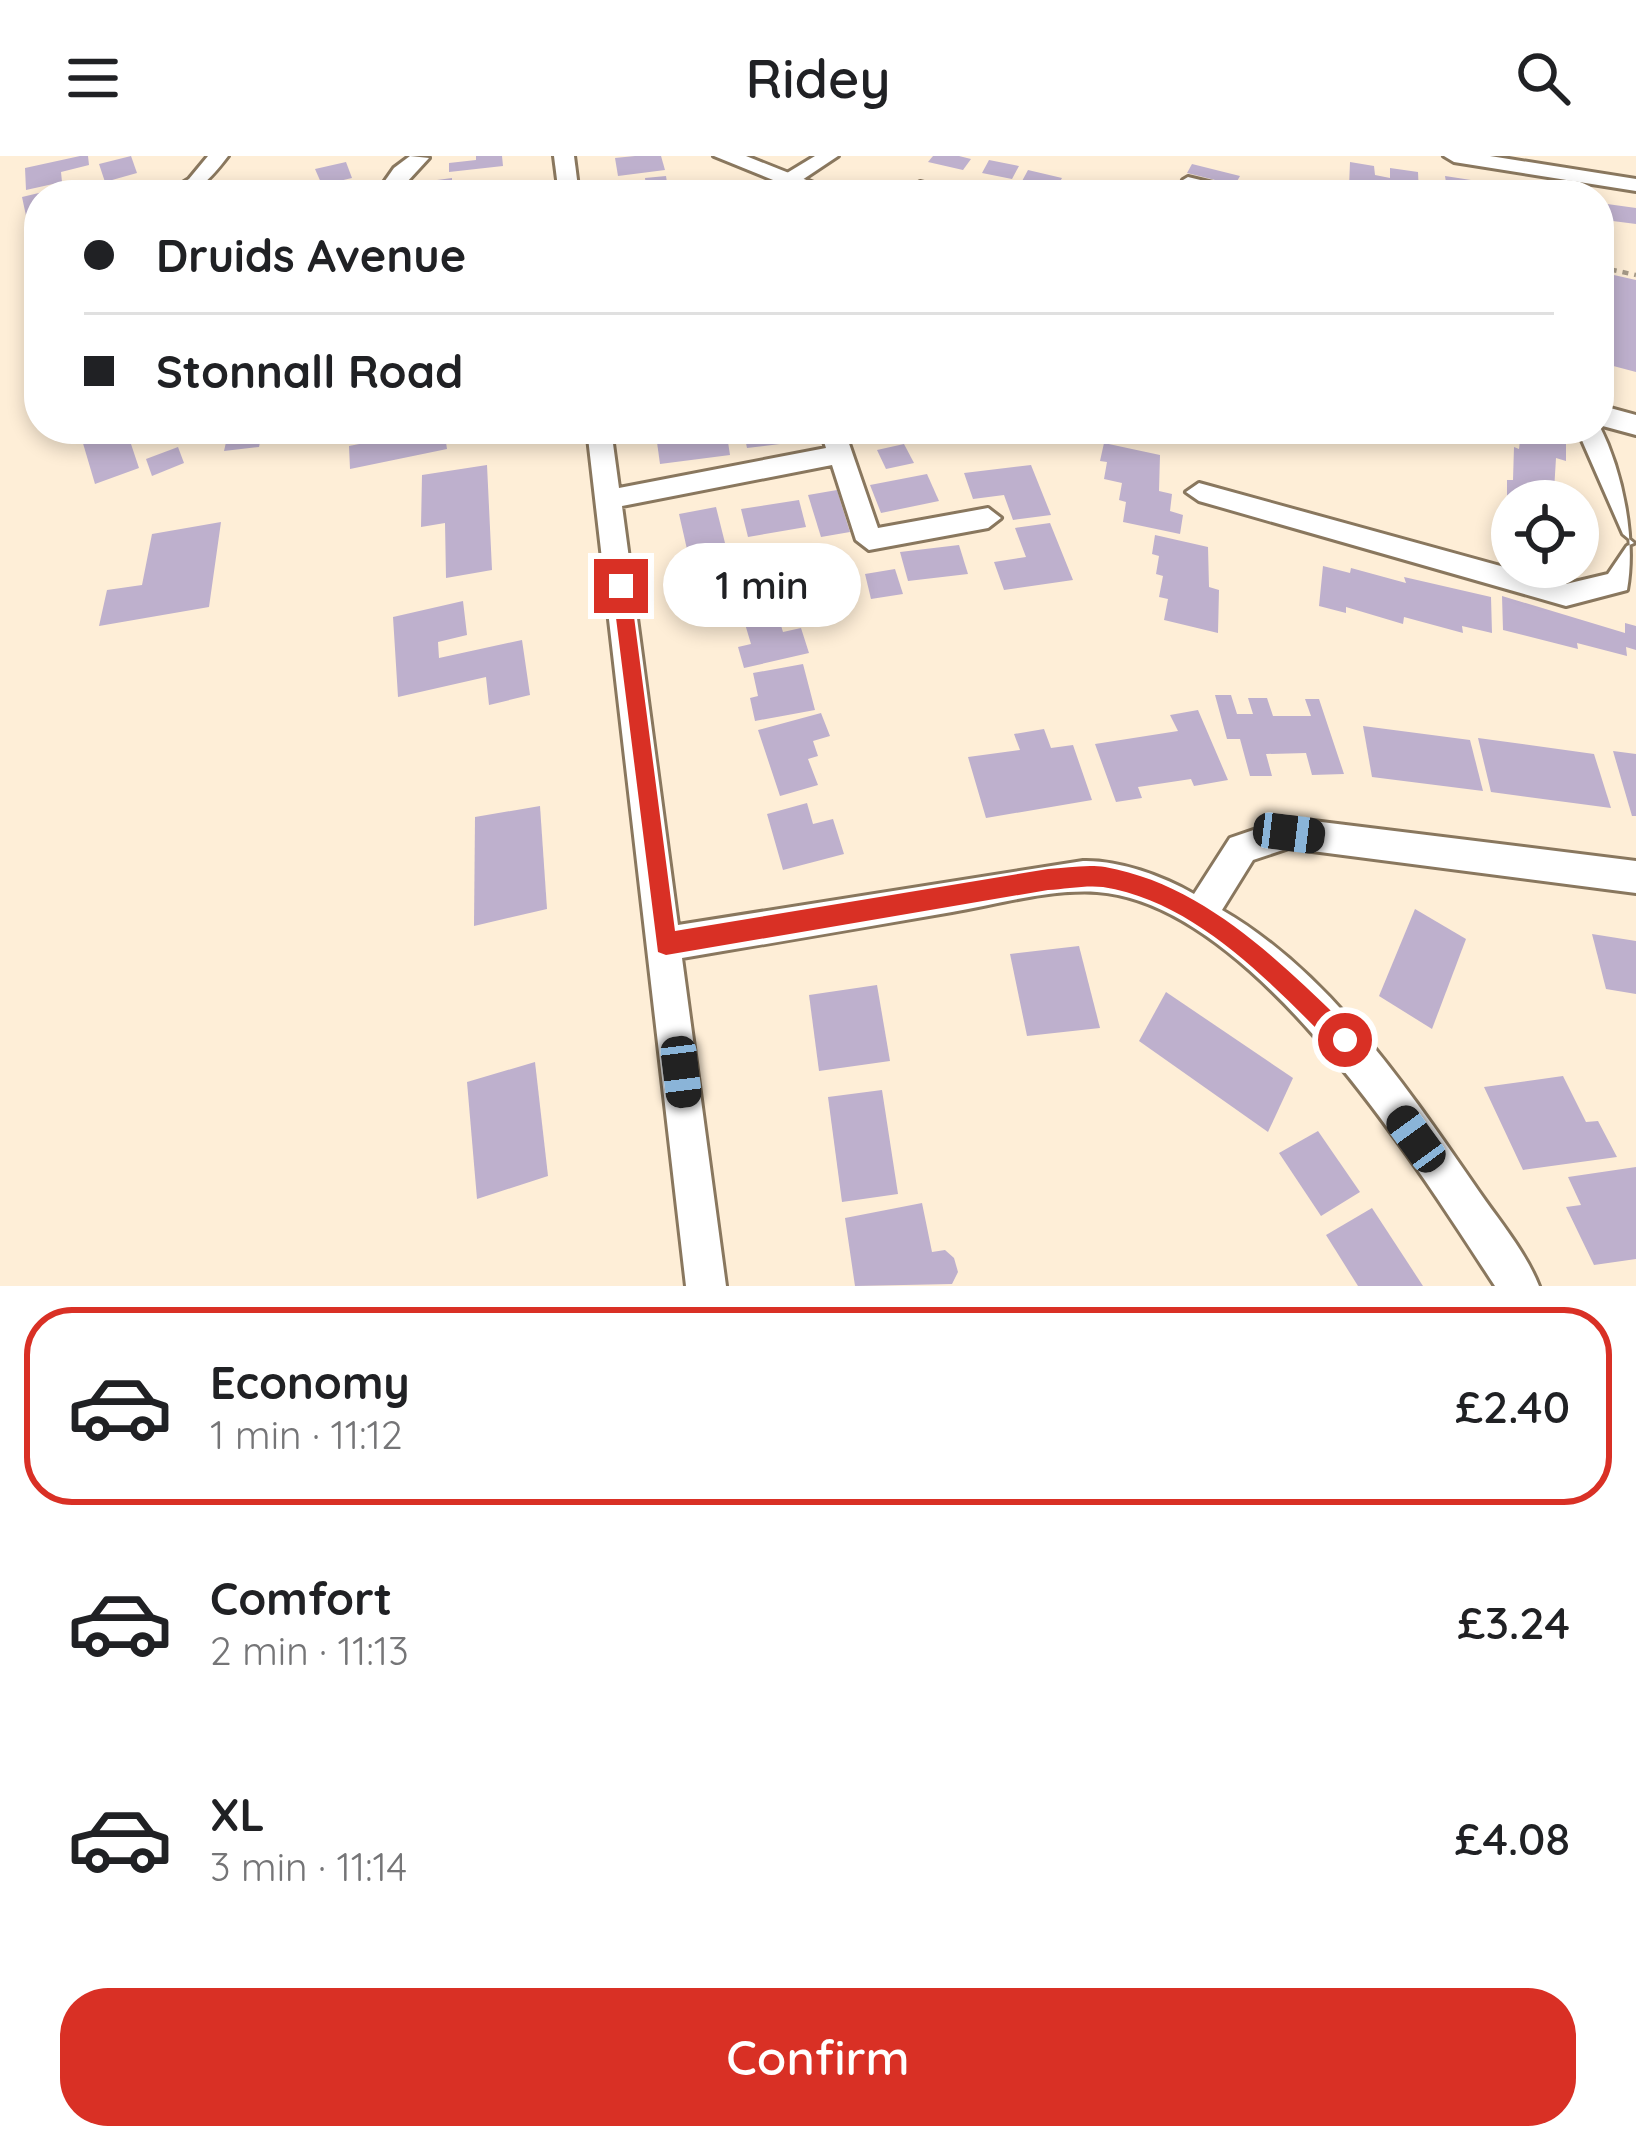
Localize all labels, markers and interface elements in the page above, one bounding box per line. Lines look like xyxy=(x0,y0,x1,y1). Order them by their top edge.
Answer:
text: Ridey xyxy=(745,44,891,112)
icon: menu xyxy=(60,45,126,111)
icon: search xyxy=(1510,45,1576,111)
text: Druids Avenue xyxy=(156,227,466,283)
text: Stonnall Road xyxy=(156,343,463,399)
map controls xyxy=(1491,480,1599,588)
button: locate xyxy=(1491,480,1599,588)
callout: 1 min xyxy=(663,544,861,628)
route end xyxy=(594,559,648,613)
text: 1 min xyxy=(715,560,809,609)
car xyxy=(1251,811,1327,855)
route start xyxy=(1318,1013,1372,1067)
car xyxy=(659,1034,703,1110)
car xyxy=(1380,1099,1452,1179)
icon: car xyxy=(66,1352,174,1460)
text: Economy xyxy=(210,1354,410,1410)
text: £2.40 xyxy=(1455,1378,1570,1434)
text: 1 min · 11:12 xyxy=(210,1410,403,1459)
icon: car xyxy=(66,1568,174,1676)
text: Comfort xyxy=(210,1570,392,1626)
text: £3.24 xyxy=(1457,1594,1570,1650)
text: 2 min · 11:13 xyxy=(210,1626,409,1675)
icon: car xyxy=(66,1784,174,1892)
text: XL xyxy=(210,1786,265,1842)
text: £4.08 xyxy=(1454,1810,1570,1866)
text: 3 min · 11:14 xyxy=(210,1842,407,1891)
button: Confirm xyxy=(60,1988,1576,2126)

